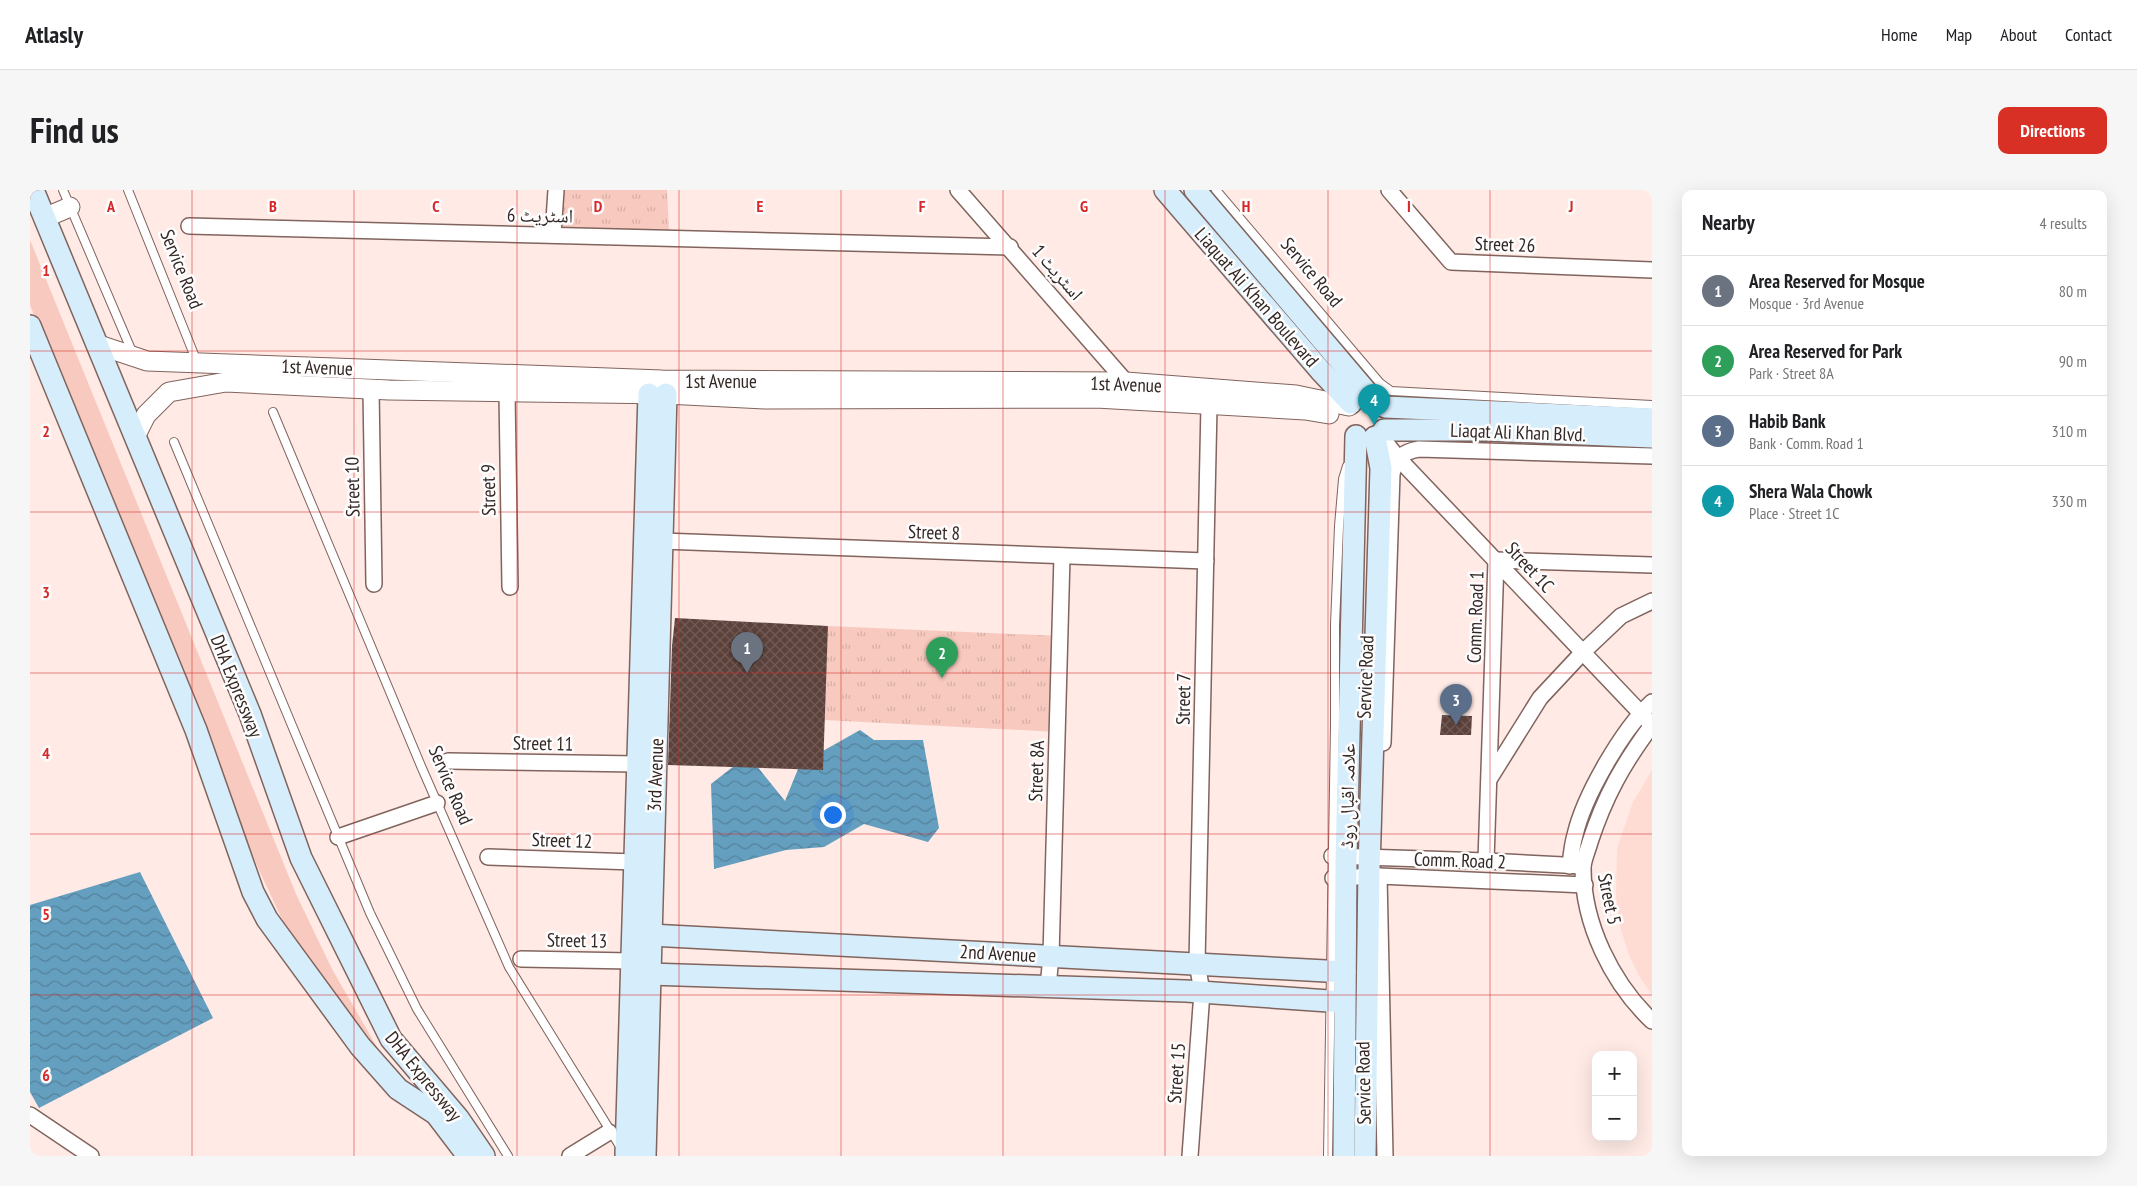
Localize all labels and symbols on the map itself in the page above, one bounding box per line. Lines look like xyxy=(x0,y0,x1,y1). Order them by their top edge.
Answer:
text: A xyxy=(106,196,116,216)
text: B xyxy=(269,196,277,216)
text: C xyxy=(432,196,440,216)
text: D xyxy=(594,196,603,216)
text: E xyxy=(757,196,764,216)
text: F xyxy=(919,196,926,216)
text: G xyxy=(1080,196,1088,216)
text: H xyxy=(1242,196,1250,216)
text: I xyxy=(1407,196,1411,216)
text: J xyxy=(1568,196,1573,216)
street label: اسٹریٹ 6 xyxy=(507,202,573,228)
street label: Liaquat Ali Khan Boulevard xyxy=(1190,222,1324,372)
street label: Service Road xyxy=(155,226,209,312)
street label: Street 26 xyxy=(1474,231,1536,257)
street label: Service Road xyxy=(1276,232,1348,312)
street label: اسٹریٹ 1 xyxy=(1027,239,1089,305)
text: 1 xyxy=(42,260,50,280)
street label: 1st Avenue xyxy=(281,354,353,380)
street label: 1st Avenue xyxy=(685,369,757,393)
street label: 1st Avenue xyxy=(1090,371,1162,397)
pin: 4 xyxy=(1358,384,1390,425)
street label: Liaqat Ali Khan Blvd. xyxy=(1450,418,1586,446)
text: 2 xyxy=(42,421,50,441)
street label: Street 10 xyxy=(339,457,365,517)
street label: Street 9 xyxy=(476,464,500,516)
street label: Street 8 xyxy=(908,519,960,545)
street label: Street 1C xyxy=(1501,537,1560,598)
street label: Comm. Road 1 xyxy=(1461,570,1489,664)
text: 3 xyxy=(42,582,50,602)
street label: DHA Expressway xyxy=(206,631,269,742)
pin: 1 xyxy=(731,632,763,673)
street label: Service Road xyxy=(1352,635,1378,719)
pin: 2 xyxy=(926,637,958,678)
street label: Street 7 xyxy=(1171,673,1195,725)
pin: 3 xyxy=(1440,684,1472,725)
street label: Street 11 xyxy=(513,730,573,756)
street label: 3rd Avenue xyxy=(642,738,668,812)
street label: Street 8A xyxy=(1023,740,1049,802)
street label: Service Road xyxy=(424,742,478,828)
text: 4 xyxy=(42,743,50,763)
street label: علامہ اقبال روڈ xyxy=(1334,743,1360,849)
your location xyxy=(820,802,846,828)
street label: Street 12 xyxy=(531,827,593,853)
street label: Comm. Road 2 xyxy=(1413,846,1507,874)
street label: Street 5 xyxy=(1593,871,1627,927)
text: 5 xyxy=(42,904,50,924)
street label: Street 13 xyxy=(547,927,607,953)
street label: 2nd Avenue xyxy=(959,939,1037,967)
street label: DHA Expressway xyxy=(380,1026,468,1126)
street label: Service Road xyxy=(1350,1041,1376,1125)
street label: Street 15 xyxy=(1162,1042,1190,1104)
text: 6 xyxy=(42,1065,50,1085)

